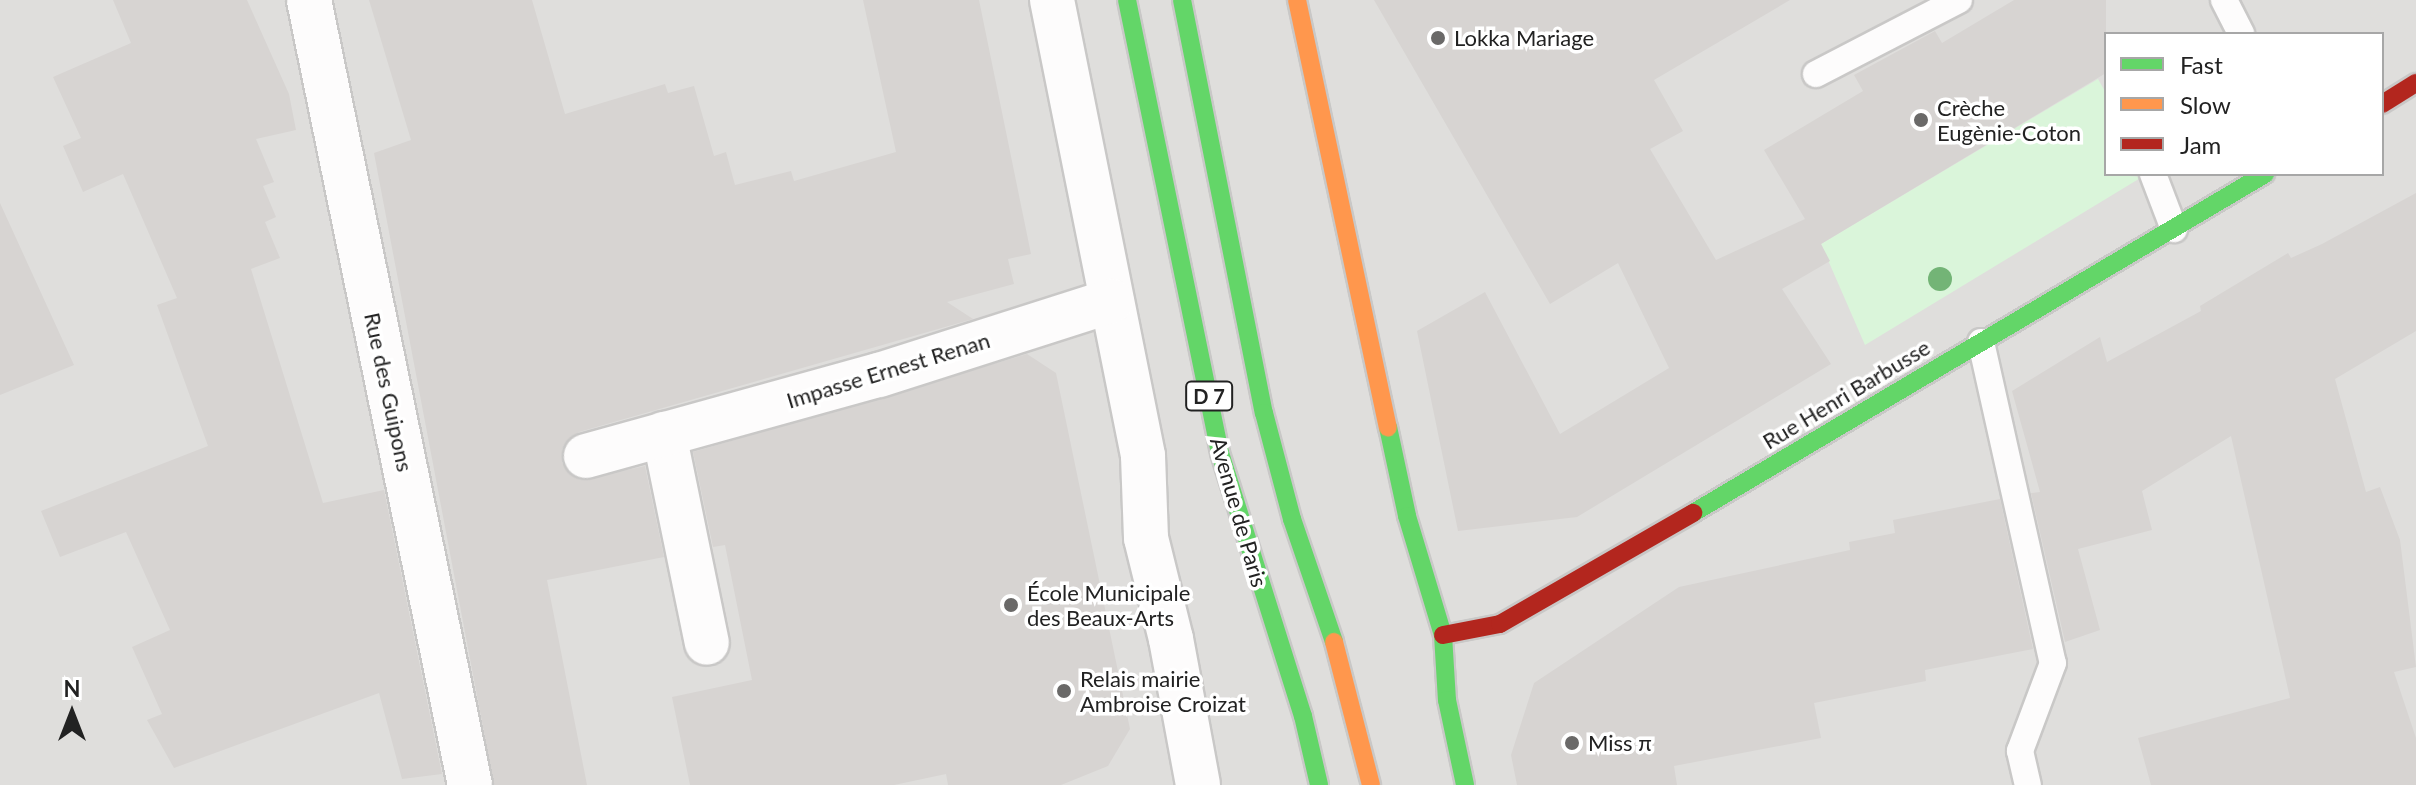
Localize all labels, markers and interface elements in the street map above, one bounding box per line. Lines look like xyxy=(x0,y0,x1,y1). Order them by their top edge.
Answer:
place label: Lokka Mariage xyxy=(1454,25,1594,51)
marker: Lokka Mariage xyxy=(1429,29,1447,47)
legend xyxy=(2104,32,2384,176)
text: Fast xyxy=(2180,50,2223,79)
text: Slow xyxy=(2180,90,2231,119)
place label: Crèche Eugènie-Coton xyxy=(1937,94,2081,146)
marker: Crèche Eugènie-Coton xyxy=(1912,111,1930,129)
text: Jam xyxy=(2180,130,2221,159)
street label: Rue des Guipons xyxy=(359,310,419,474)
street label: Impasse Ernest Renan xyxy=(783,327,993,413)
street label: Rue Henri Barbusse xyxy=(1758,334,1934,454)
road number: D 7 xyxy=(1185,380,1233,412)
street label: Avenue de Paris xyxy=(1205,434,1273,590)
place label: École Municipale des Beaux-Arts xyxy=(1027,579,1190,630)
marker: École Municipale des Beaux-Arts xyxy=(1002,596,1020,614)
place label: Relais mairie Ambroise Croizat xyxy=(1080,665,1246,716)
north arrow xyxy=(32,673,112,753)
text: N xyxy=(64,675,80,702)
marker: Relais mairie Ambroise Croizat xyxy=(1055,682,1073,700)
place label: Miss π xyxy=(1588,730,1652,756)
marker: Miss π xyxy=(1563,734,1581,752)

